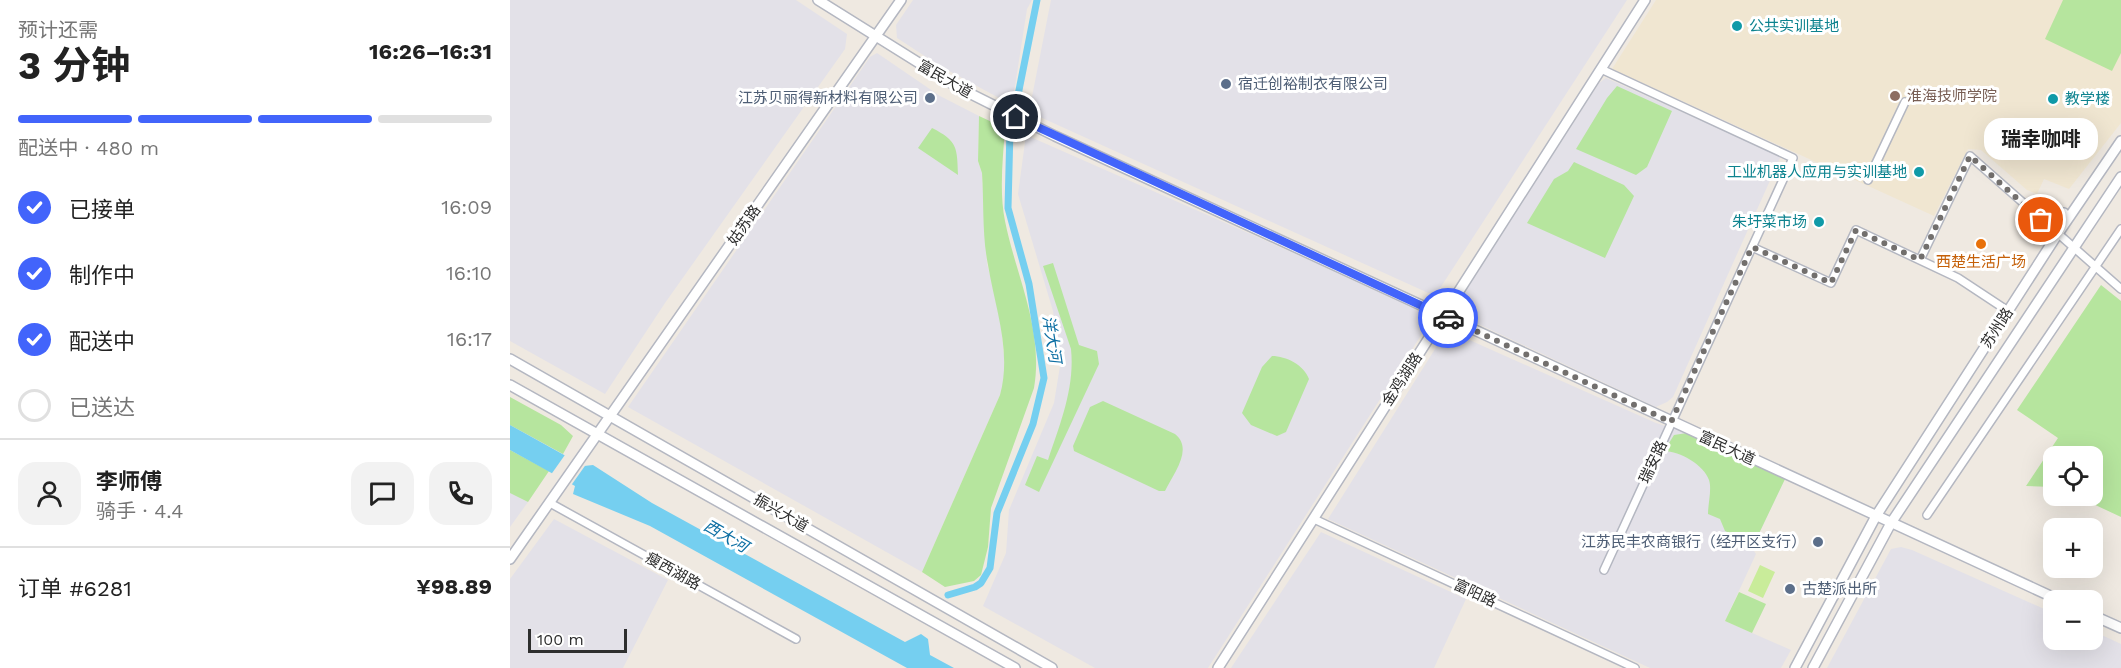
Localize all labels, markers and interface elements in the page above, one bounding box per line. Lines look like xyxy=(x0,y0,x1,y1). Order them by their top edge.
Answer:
place label: 公共实训基地 xyxy=(1749,17,1839,35)
text: 预计还需 xyxy=(18,18,98,42)
marker: 公共实训基地 xyxy=(1730,19,1744,33)
text: 16:26–16:31 xyxy=(369,39,492,64)
text: 3 分钟 xyxy=(18,43,130,88)
street label: 富民大道 xyxy=(915,56,975,102)
place label: 宿迁创裕制衣有限公司 xyxy=(1238,75,1388,93)
marker: 宿迁创裕制衣有限公司 xyxy=(1219,77,1233,91)
place label: 淮海技师学院 xyxy=(1907,87,1997,105)
place label: 江苏贝丽得新材料有限公司 xyxy=(738,89,918,107)
marker: 淮海技师学院 xyxy=(1888,89,1902,103)
place label: 教学楼 xyxy=(2065,90,2110,108)
marker: 江苏贝丽得新材料有限公司 xyxy=(923,91,937,105)
pin xyxy=(990,91,1041,142)
marker: 教学楼 xyxy=(2046,92,2060,106)
icon: home xyxy=(999,100,1032,133)
callout: 瑞幸咖啡 xyxy=(1984,118,2098,160)
text: 瑞幸咖啡 xyxy=(2001,127,2081,151)
text: 配送中 · 480 m xyxy=(18,136,159,160)
place label: 工业机器人应用与实训基地 xyxy=(1727,163,1907,181)
marker: 工业机器人应用与实训基地 xyxy=(1912,165,1926,179)
icon: check xyxy=(18,191,51,224)
pin xyxy=(2015,194,2066,245)
text: 16:09 xyxy=(441,195,492,219)
text: 已接单 xyxy=(69,197,135,222)
street label: 姑苏路 xyxy=(724,201,764,249)
icon: bag xyxy=(2024,203,2057,236)
place label: 朱圩菜市场 xyxy=(1732,213,1807,231)
marker: 朱圩菜市场 xyxy=(1812,215,1826,229)
marker: 西楚生活广场 xyxy=(1974,237,1988,251)
place label: 西楚生活广场 xyxy=(1936,253,2026,271)
icon: check xyxy=(18,257,51,290)
text: 16:10 xyxy=(446,261,492,285)
text: 制作中 xyxy=(69,263,135,288)
courier xyxy=(1418,288,1478,348)
icon: car xyxy=(1432,302,1465,335)
street label: 苏州路 xyxy=(1977,304,2017,352)
water label: 洋大河 xyxy=(1039,314,1066,367)
icon: check xyxy=(18,323,51,356)
text: 16:17 xyxy=(447,327,492,351)
text: 配送中 xyxy=(69,329,135,354)
street label: 金鸡湖路 xyxy=(1378,349,1426,409)
text: 已送达 xyxy=(69,395,135,420)
street label: 富民大道 xyxy=(1696,427,1758,469)
street label: 瑞安路 xyxy=(1635,438,1671,486)
map controls xyxy=(2043,446,2103,650)
button: locate xyxy=(2043,446,2103,506)
button: person xyxy=(18,462,81,525)
button: chat xyxy=(351,462,414,525)
button: phone xyxy=(429,462,492,525)
text: 李师傅 xyxy=(96,469,162,494)
street label: 振兴大道 xyxy=(751,490,811,536)
text: 骑手 · 4.4 xyxy=(96,499,184,523)
water label: 西大河 xyxy=(700,516,754,558)
button: + xyxy=(2043,518,2103,578)
place label: 江苏民丰农商银行（经开区支行） xyxy=(1581,533,1806,551)
marker: 江苏民丰农商银行（经开区支行） xyxy=(1811,535,1825,549)
street label: 瘦西湖路 xyxy=(642,549,704,593)
text: ¥98.89 xyxy=(416,574,492,599)
street label: 富阳路 xyxy=(1451,575,1499,611)
text: 订单 #6281 xyxy=(18,576,132,601)
place label: 古楚派出所 xyxy=(1802,580,1877,598)
marker: 古楚派出所 xyxy=(1783,582,1797,596)
button: − xyxy=(2043,590,2103,650)
scale bar xyxy=(528,626,627,654)
text: 100 m xyxy=(537,630,584,649)

